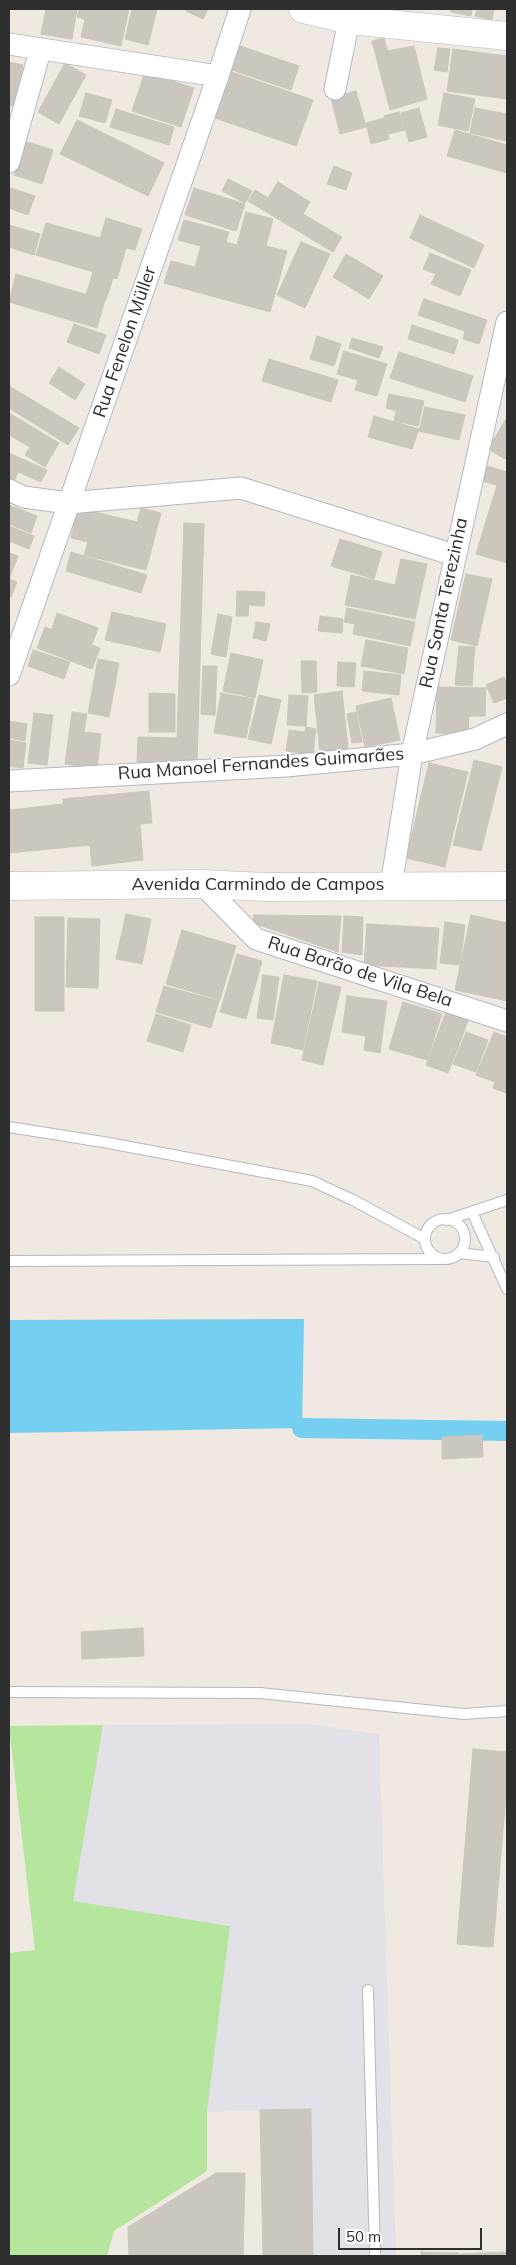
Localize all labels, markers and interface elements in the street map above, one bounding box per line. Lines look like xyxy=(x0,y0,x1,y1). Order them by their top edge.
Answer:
street label: Rua Fenelon Müller xyxy=(89,263,161,421)
street label: Rua Santa Terezinha xyxy=(415,516,473,690)
street label: Rua Manoel Fernandes Guimarães xyxy=(117,743,405,785)
street label: Avenida Carmindo de Campos xyxy=(132,874,384,896)
street label: Rua Barão de Vila Bela xyxy=(265,932,455,1012)
scale bar xyxy=(341,2218,485,2250)
text: 50 m xyxy=(346,2227,381,2246)

